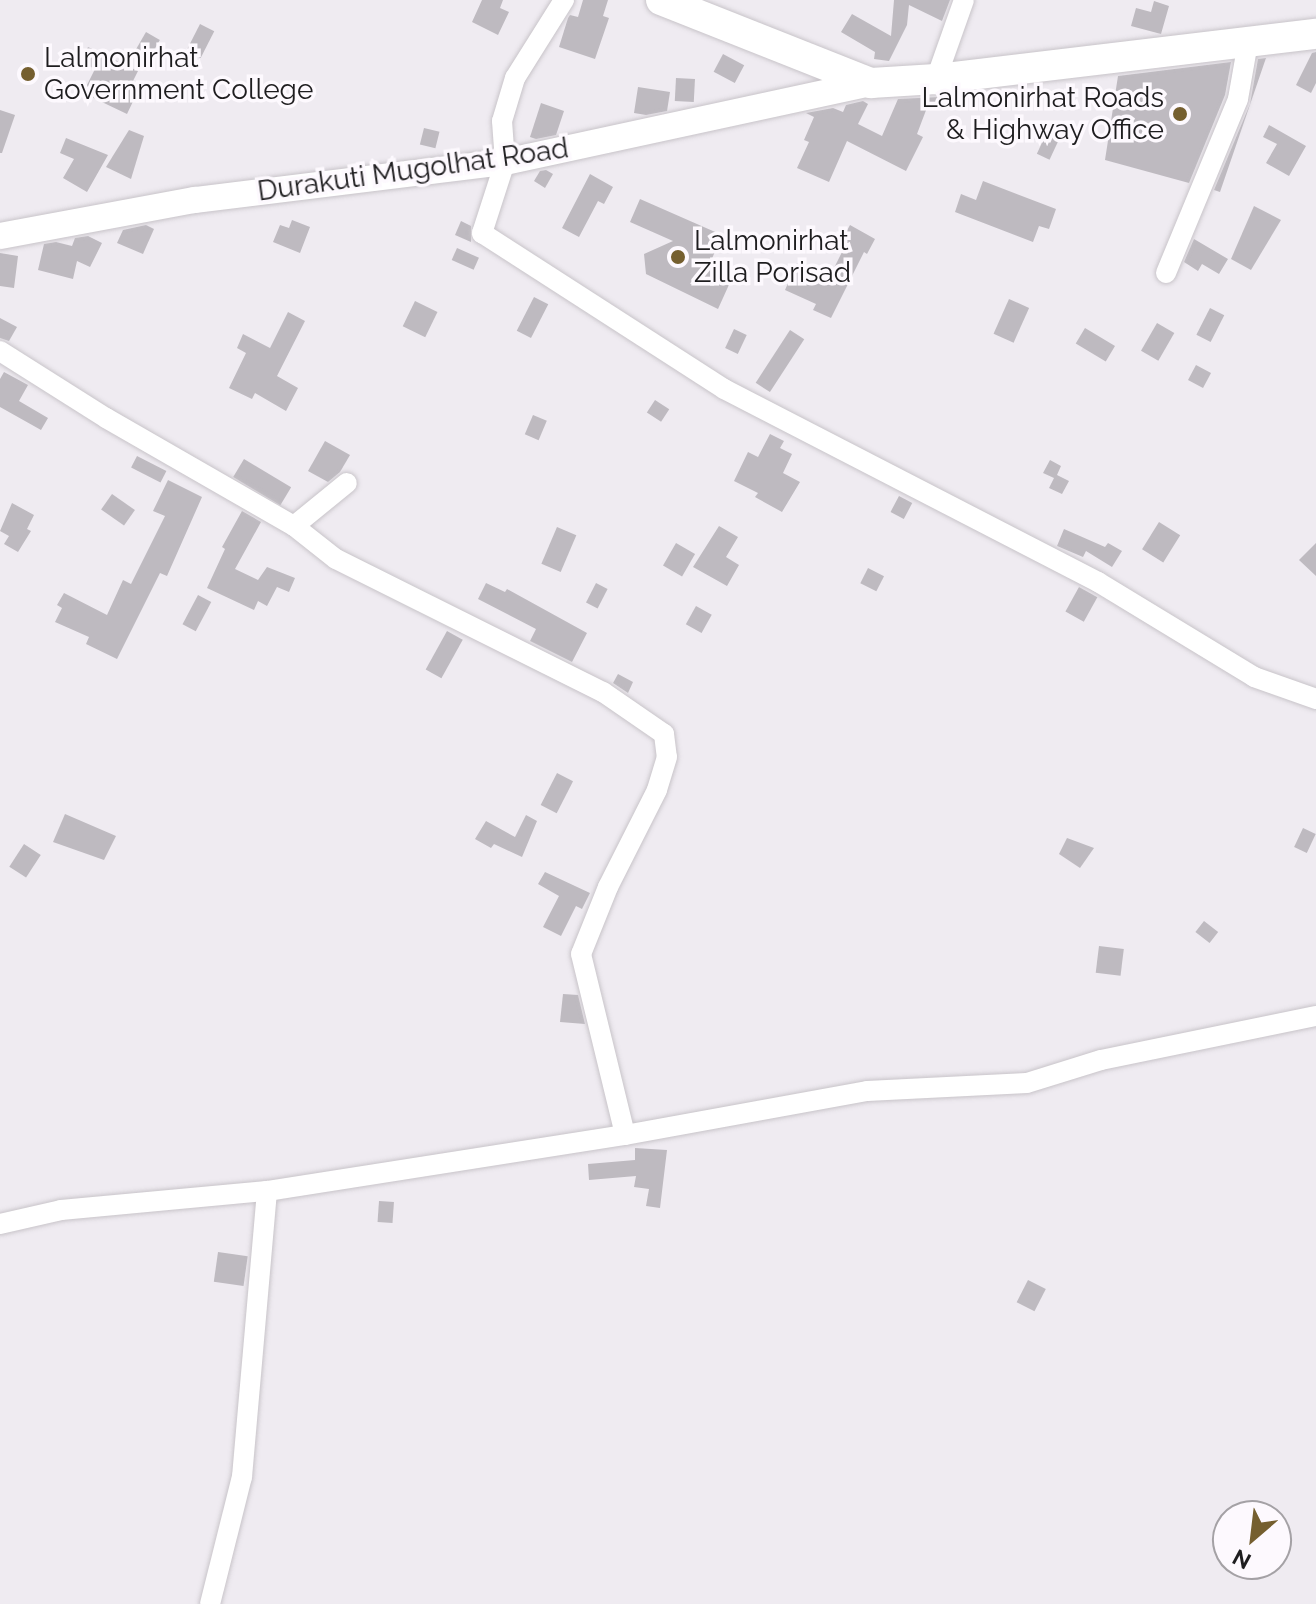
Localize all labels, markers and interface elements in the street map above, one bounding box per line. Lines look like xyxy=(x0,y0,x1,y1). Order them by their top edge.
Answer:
place label: Lalmonirhat Government College xyxy=(44,41,313,107)
marker: Lalmonirhat Government College xyxy=(19,65,37,83)
place label: Lalmonirhat Roads & Highway Office xyxy=(921,81,1164,147)
marker: Lalmonirhat Roads & Highway Office xyxy=(1171,105,1189,123)
street label: Durakuti Mugolhat Road xyxy=(255,132,571,208)
place label: Lalmonirhat Zilla Porisad xyxy=(694,224,851,290)
marker: Lalmonirhat Zilla Porisad xyxy=(669,248,687,266)
north arrow xyxy=(1212,1500,1292,1580)
text: N xyxy=(1228,1544,1255,1575)

